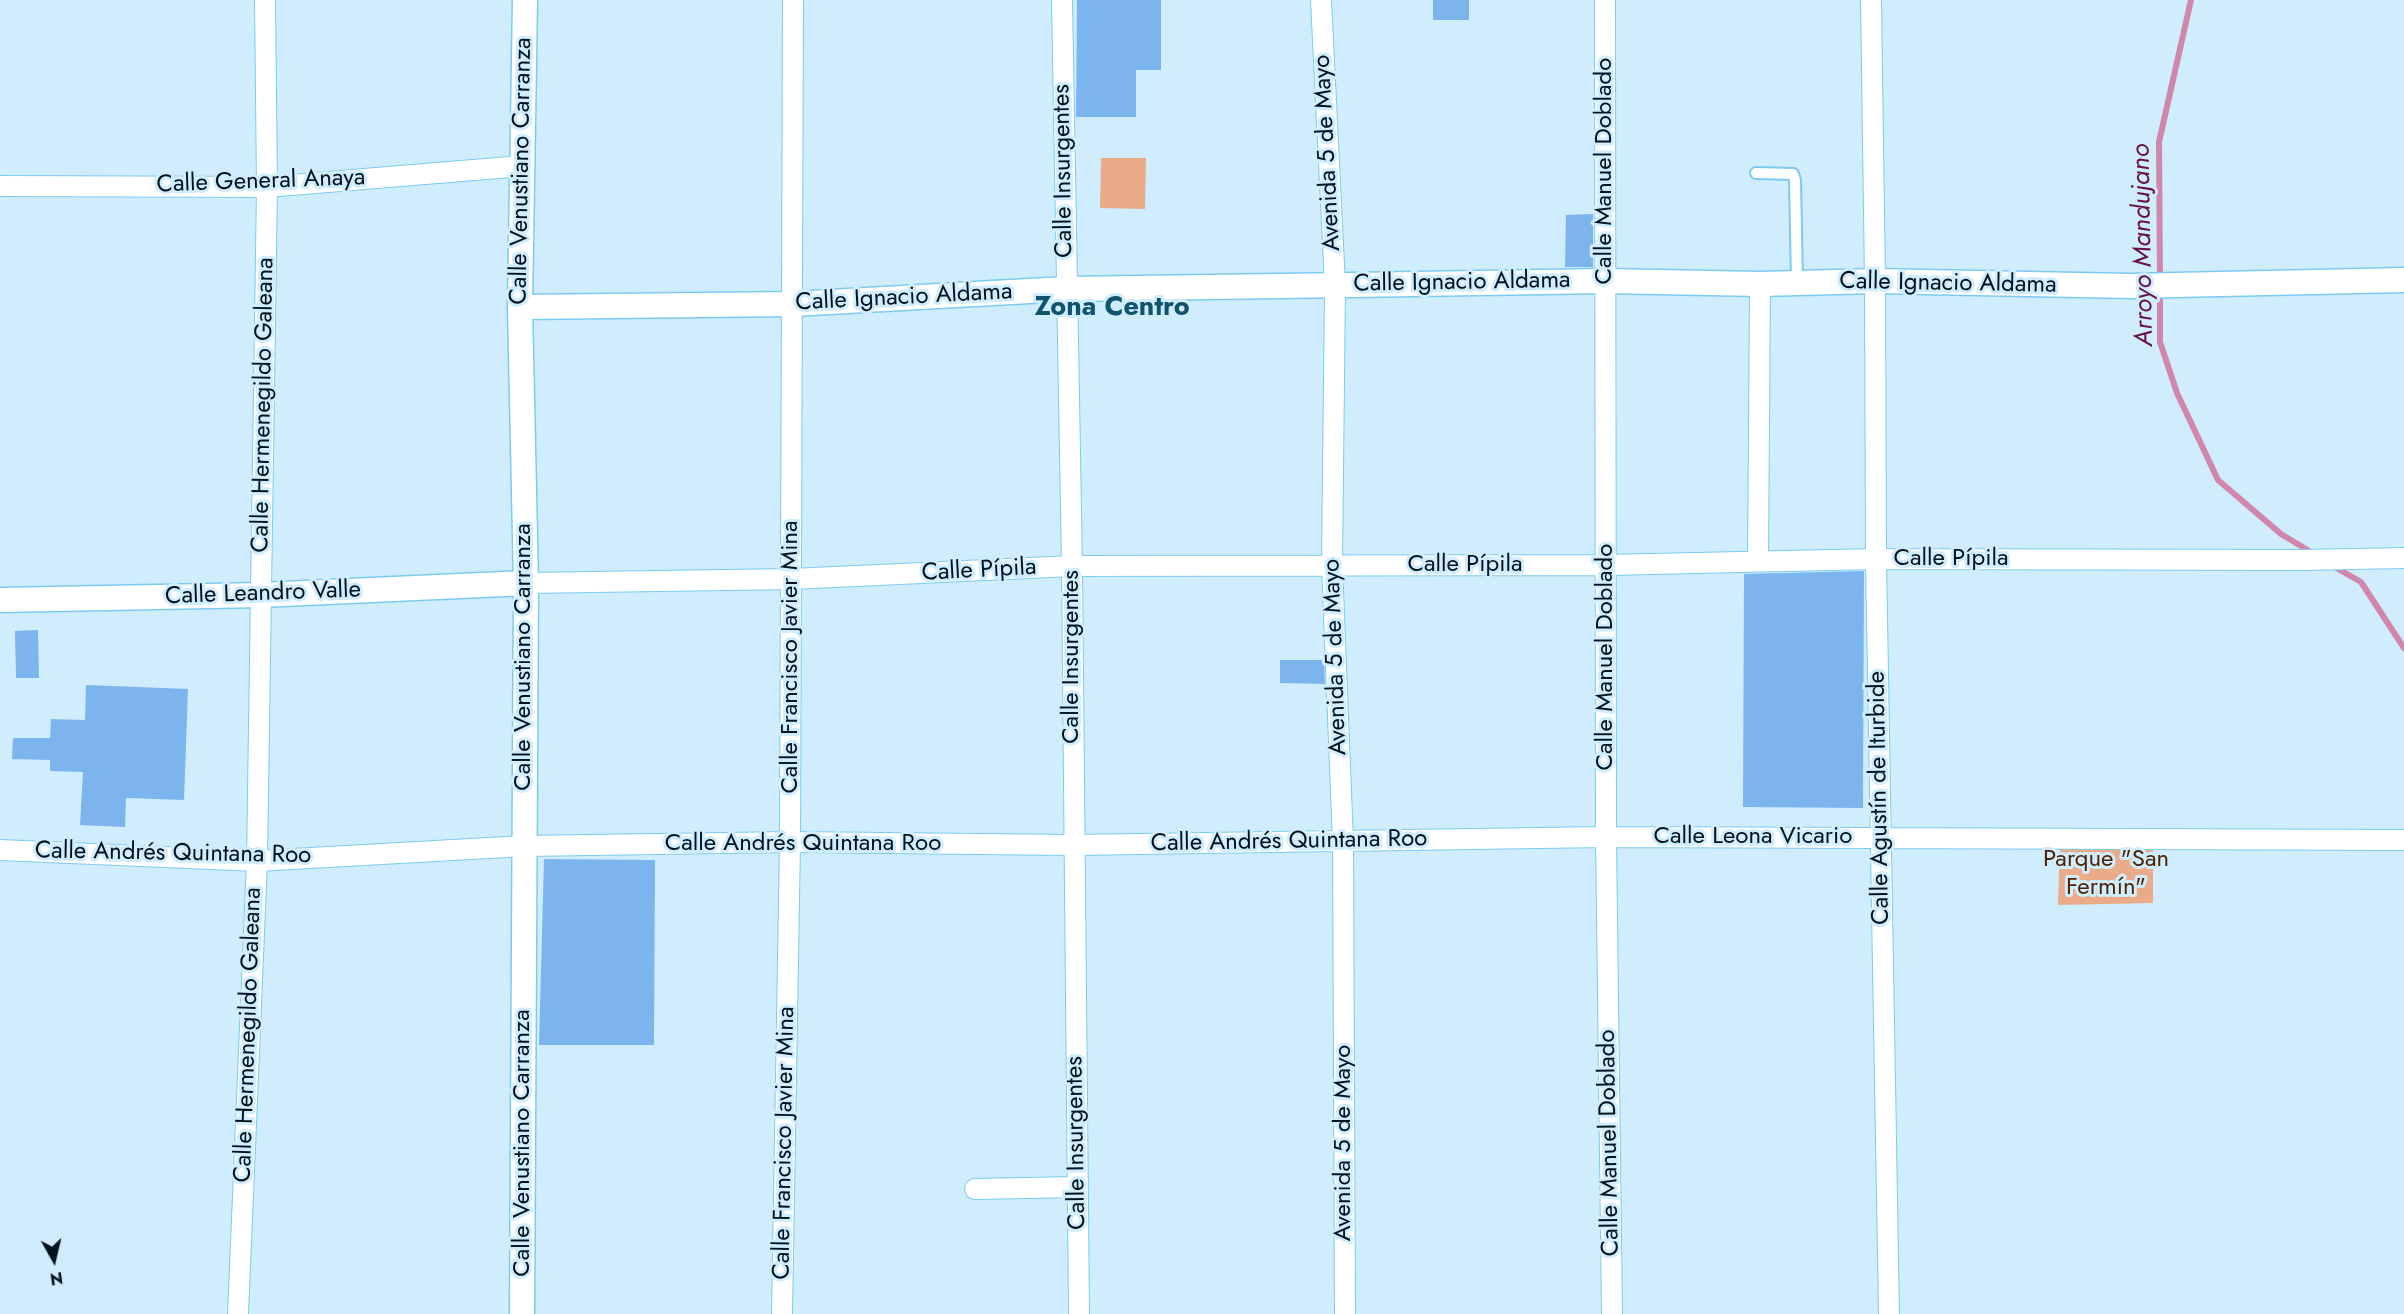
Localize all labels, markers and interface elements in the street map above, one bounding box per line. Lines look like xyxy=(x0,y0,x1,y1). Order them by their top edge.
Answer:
street label: Calle Venustiano Carranza xyxy=(505,37,539,305)
street label: Avenida 5 de Mayo xyxy=(1308,54,1348,252)
street label: Calle Manuel Doblado xyxy=(1591,58,1619,284)
street label: Calle Insurgentes xyxy=(1048,84,1080,258)
water label: Arroyo Mandujano xyxy=(2127,143,2161,347)
street label: Calle General Anaya xyxy=(156,164,366,200)
street label: Calle Hermenegildo Galeana xyxy=(247,257,281,553)
street label: Calle Ignacio Aldama xyxy=(1353,267,1571,299)
street label: Calle Ignacio Aldama xyxy=(1839,268,2057,300)
street label: Calle Ignacio Aldama xyxy=(795,278,1013,318)
district label: Zona Centro xyxy=(1034,292,1190,324)
street label: Calle Francisco Javier Mina xyxy=(777,520,805,794)
street label: Calle Venustiano Carranza xyxy=(510,523,538,791)
street label: Calle Manuel Doblado xyxy=(1592,544,1620,770)
street label: Calle Pípila xyxy=(1894,545,2008,573)
street label: Calle Pípila xyxy=(1408,551,1522,579)
street label: Calle Pípila xyxy=(921,554,1037,588)
street label: Avenida 5 de Mayo xyxy=(1318,558,1354,756)
street label: Calle Insurgentes xyxy=(1058,570,1086,744)
street label: Calle Leandro Valle xyxy=(164,576,362,612)
street label: Calle Agustín de Iturbide xyxy=(1863,671,1897,925)
street label: Calle Leona Vicario xyxy=(1654,823,1852,851)
street label: Calle Andrés Quintana Roo xyxy=(1151,825,1427,859)
street label: Calle Andrés Quintana Roo xyxy=(665,830,941,858)
street label: Calle Andrés Quintana Roo xyxy=(35,837,311,871)
park label: Parque "San Fermín" xyxy=(2043,846,2169,902)
street label: Calle Hermenegildo Galeana xyxy=(229,887,269,1183)
street label: Calle Francisco Javier Mina xyxy=(768,1006,802,1280)
street label: Calle Venustiano Carranza xyxy=(509,1009,537,1277)
street label: Calle Manuel Doblado xyxy=(1594,1029,1626,1257)
street label: Avenida 5 de Mayo xyxy=(1330,1045,1358,1241)
street label: Calle Insurgentes xyxy=(1061,1056,1093,1230)
north arrow xyxy=(24,1230,84,1290)
text: N xyxy=(49,1266,64,1291)

